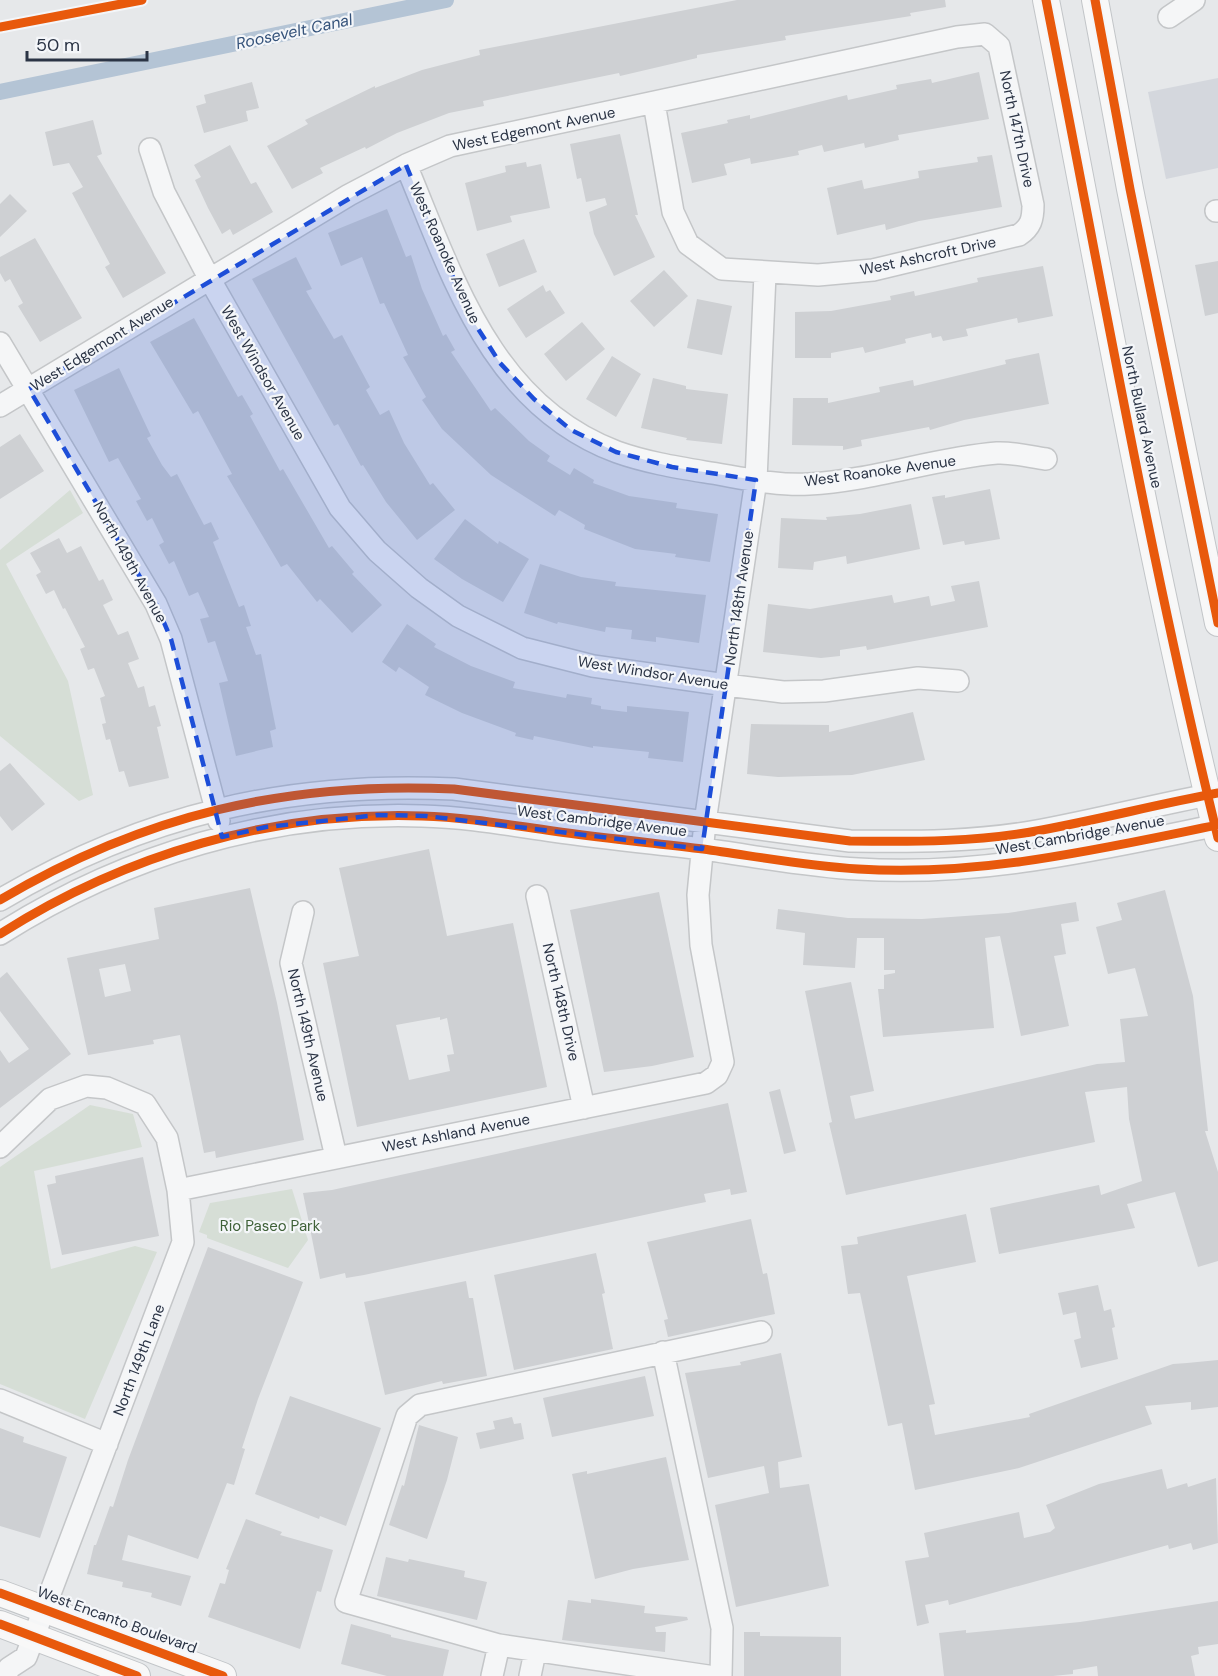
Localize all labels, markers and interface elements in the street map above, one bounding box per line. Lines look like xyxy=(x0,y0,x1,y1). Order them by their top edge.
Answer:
water label: Roosevelt Canal xyxy=(234,9,355,54)
scale bar xyxy=(27,24,147,62)
text: 50 m xyxy=(36,33,80,57)
street label: North 147th Drive xyxy=(995,69,1039,189)
street label: West Edgemont Avenue xyxy=(451,102,617,156)
street label: West Roanoke Avenue xyxy=(405,179,485,327)
street label: West Ashcroft Drive xyxy=(858,232,998,280)
street label: West Edgemont Avenue xyxy=(27,292,177,396)
street label: West Windsor Avenue xyxy=(216,302,310,444)
street label: North Bullard Avenue xyxy=(1117,344,1167,490)
street label: West Roanoke Avenue xyxy=(803,450,957,492)
street label: North 149th Avenue xyxy=(88,498,172,626)
street label: North 148th Avenue xyxy=(720,529,758,667)
street label: West Windsor Avenue xyxy=(576,651,730,695)
street label: West Cambridge Avenue xyxy=(516,801,688,841)
street label: West Cambridge Avenue xyxy=(994,810,1166,860)
street label: North 148th Drive xyxy=(538,941,584,1063)
street label: North 149th Avenue xyxy=(283,967,333,1103)
street label: West Ashland Avenue xyxy=(380,1109,532,1157)
park label: Rio Paseo Park xyxy=(220,1216,321,1236)
street label: North 149th Lane xyxy=(108,1301,170,1419)
street label: West Encanto Boulevard xyxy=(34,1582,200,1658)

